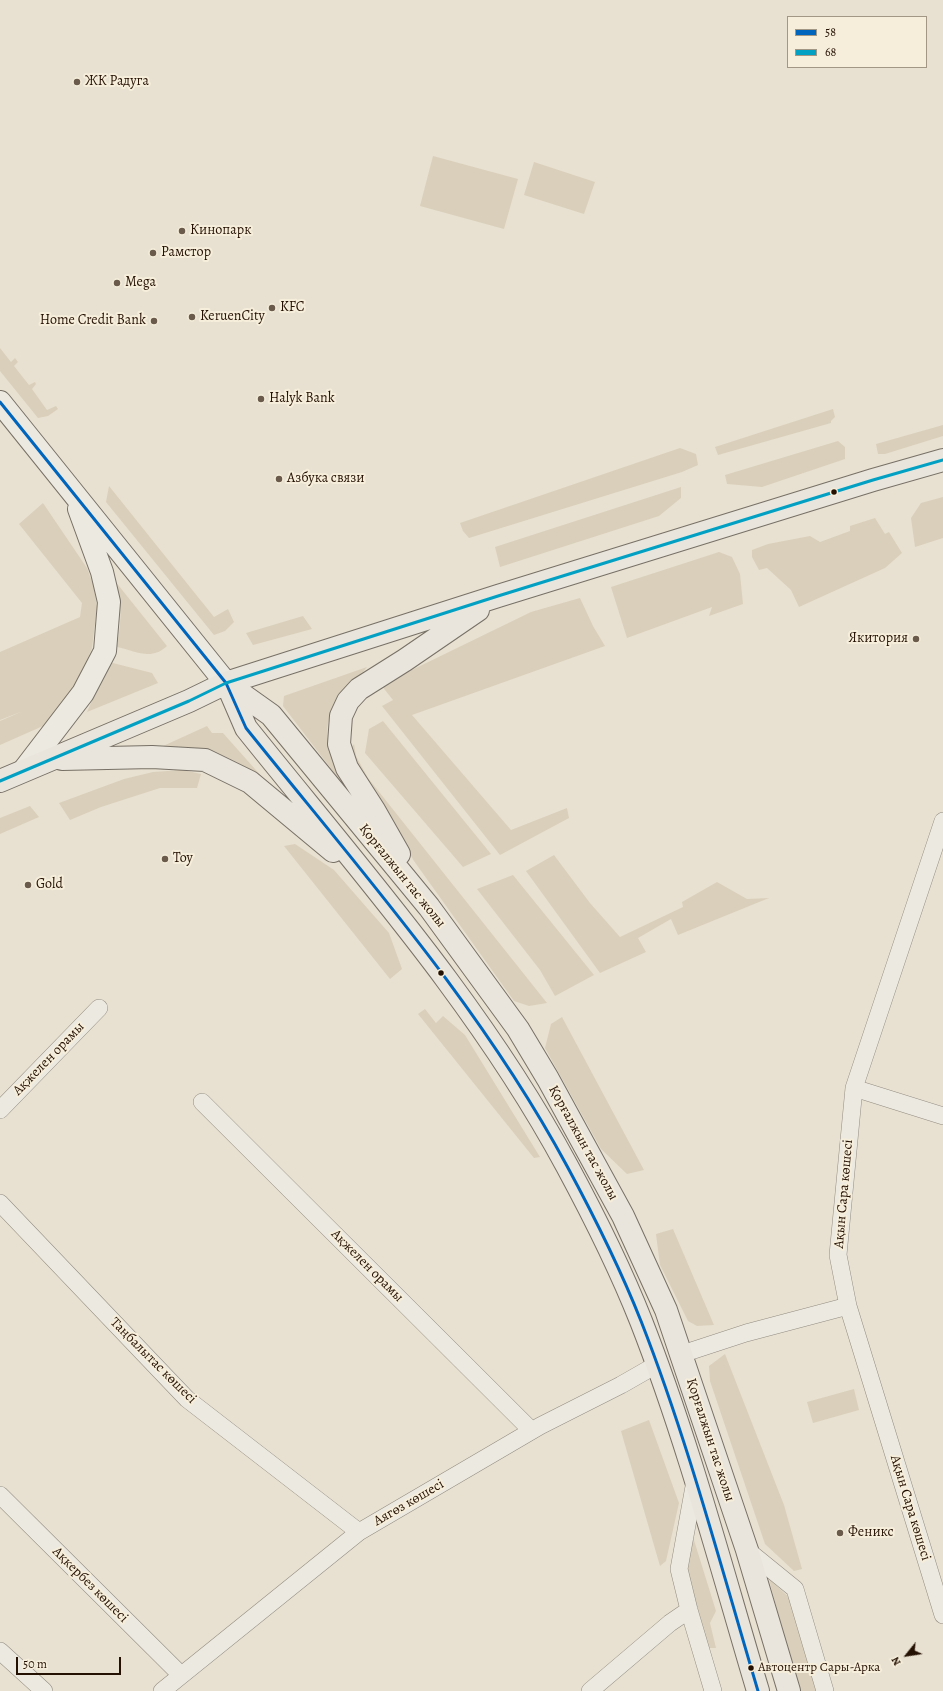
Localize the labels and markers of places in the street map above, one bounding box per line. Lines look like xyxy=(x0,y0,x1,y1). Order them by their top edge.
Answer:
place label: ЖК Радуга xyxy=(85,74,149,90)
marker: ЖК Радуга xyxy=(72,77,82,87)
place label: Кинопарк xyxy=(190,223,251,239)
marker: Кинопарк xyxy=(177,226,187,236)
place label: Рамстор xyxy=(161,245,211,261)
marker: Рамстор xyxy=(148,248,158,258)
place label: Mega xyxy=(125,275,156,291)
marker: Mega xyxy=(112,278,122,288)
place label: KFC xyxy=(280,300,305,316)
marker: KFC xyxy=(267,303,277,313)
place label: KeruenCity xyxy=(200,309,265,325)
marker: KeruenCity xyxy=(187,312,197,322)
place label: Home Credit Bank xyxy=(40,313,146,329)
marker: Home Credit Bank xyxy=(149,316,159,326)
place label: Halyk Bank xyxy=(269,391,335,407)
marker: Halyk Bank xyxy=(256,394,266,404)
place label: Азбука связи xyxy=(287,471,365,487)
marker: Азбука связи xyxy=(274,474,284,484)
unlabelled marker xyxy=(829,487,839,497)
place label: Якитория xyxy=(848,631,908,647)
marker: Якитория xyxy=(911,634,921,644)
place label: Toy xyxy=(173,851,193,867)
marker: Toy xyxy=(160,854,170,864)
place label: Gold xyxy=(36,877,63,893)
marker: Gold xyxy=(23,880,33,890)
unlabelled marker xyxy=(436,968,446,978)
place label: Феникс xyxy=(848,1525,894,1541)
marker: Феникс xyxy=(835,1528,845,1538)
place label: Автоцентр Сары-Арка xyxy=(758,1660,880,1676)
marker: Автоцентр Сары-Арка xyxy=(746,1663,756,1673)

